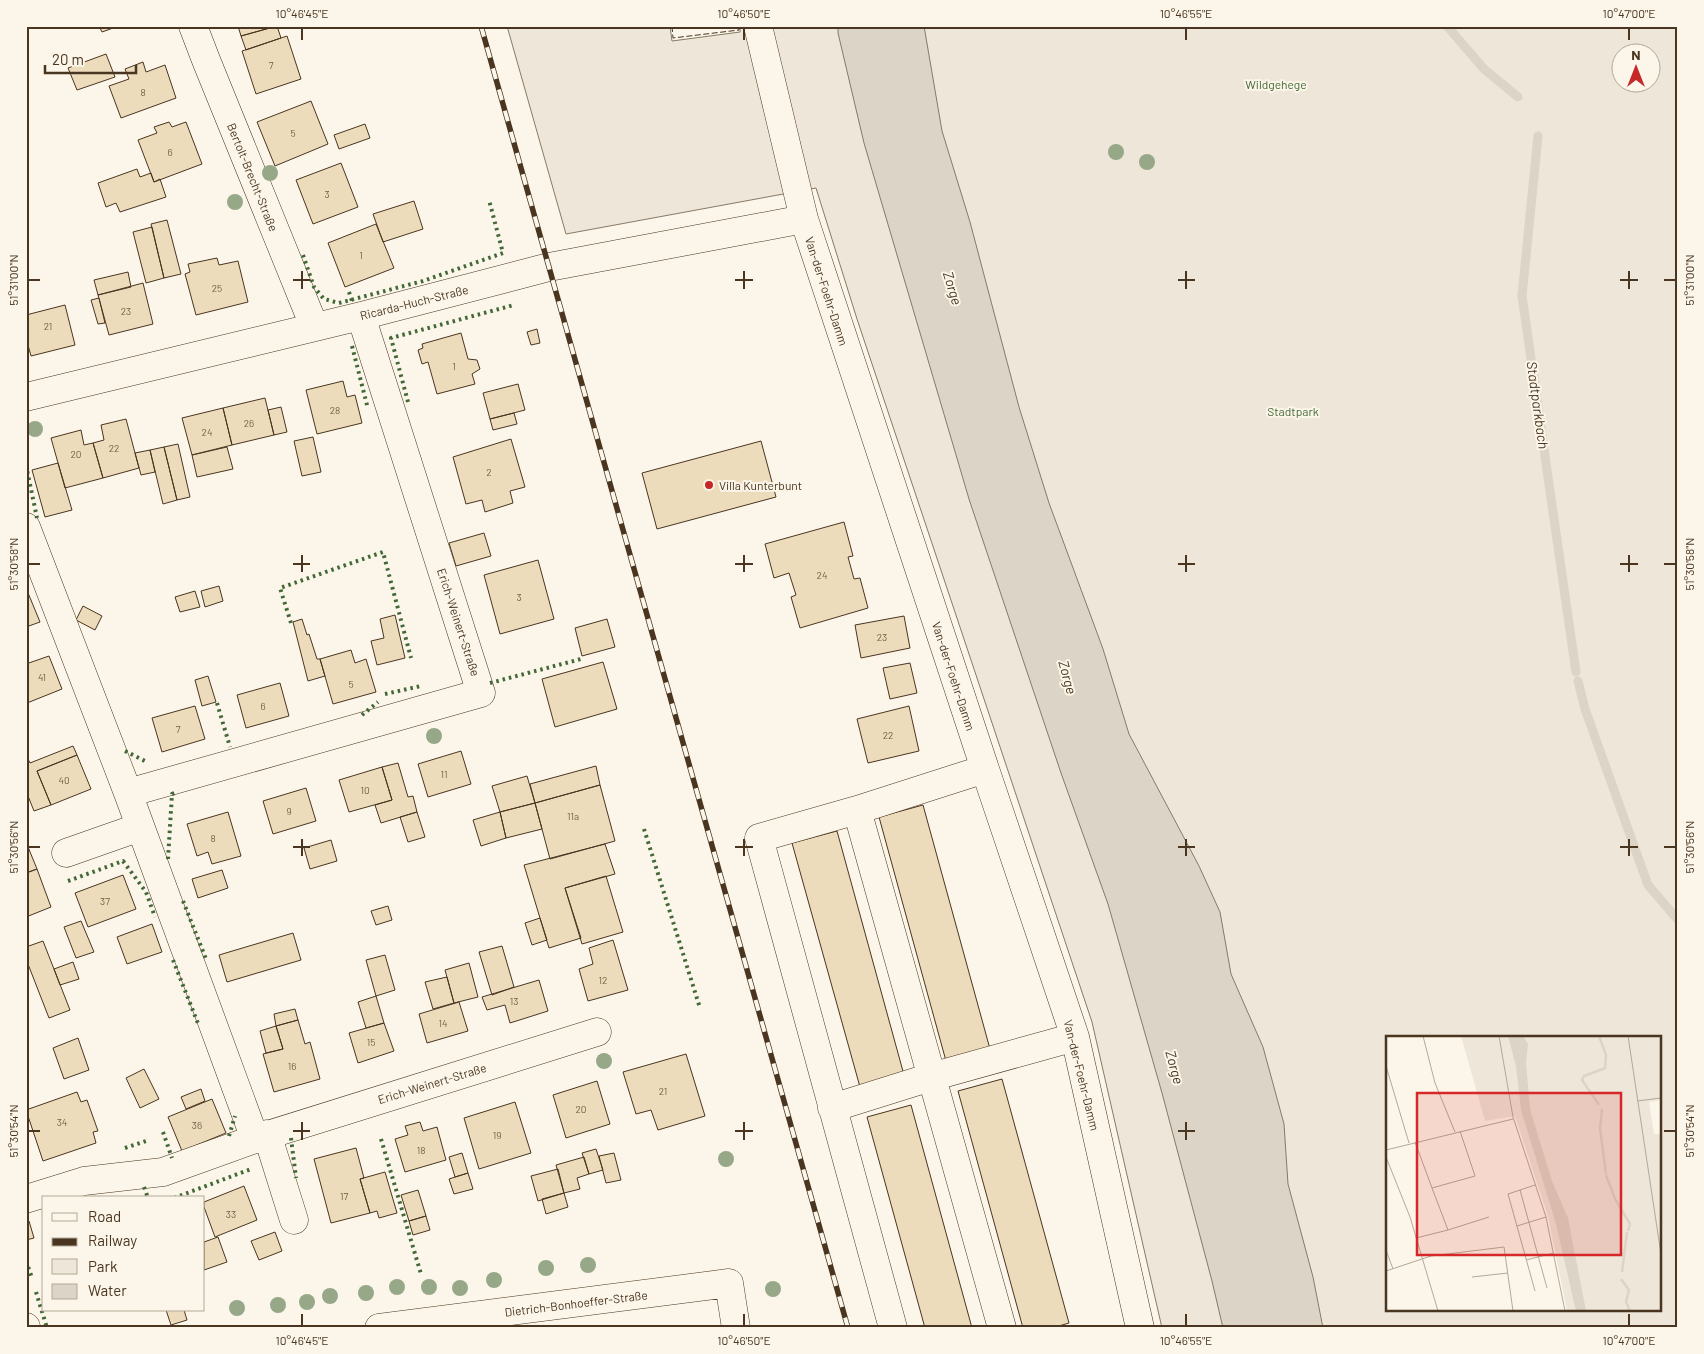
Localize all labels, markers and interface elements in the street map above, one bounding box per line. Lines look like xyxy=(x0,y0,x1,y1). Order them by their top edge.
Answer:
text: 10°46'45"E xyxy=(275,6,329,20)
text: 10°46'50"E xyxy=(717,6,771,20)
text: 10°46'55"E xyxy=(1160,6,1212,20)
text: 10°47'00"E xyxy=(1602,6,1656,20)
scale bar xyxy=(45,42,136,74)
north arrow xyxy=(1612,42,1662,92)
text: N xyxy=(1631,46,1641,63)
text: 20 m xyxy=(52,50,84,68)
house number: 7 xyxy=(269,59,274,71)
park label: Wildgehege xyxy=(1245,77,1307,91)
house number: 8 xyxy=(140,86,146,98)
street label: Bertolt-Brecht-Straße xyxy=(225,121,281,233)
house number: 5 xyxy=(290,127,296,139)
house number: 6 xyxy=(167,146,173,158)
house number: 3 xyxy=(324,188,330,200)
street label: Van-der-Foehr-Damm xyxy=(803,235,851,347)
house number: 1 xyxy=(359,249,363,261)
text: 51°31'00"N xyxy=(6,254,20,306)
text: 51°31'00"N xyxy=(1682,254,1696,306)
water label: Zorge xyxy=(940,269,966,307)
house number: 25 xyxy=(212,282,222,294)
street label: Ricarda-Huch-Straße xyxy=(358,282,470,322)
house number: 23 xyxy=(121,305,131,317)
house number: 21 xyxy=(44,320,52,332)
house number: 1 xyxy=(452,360,456,372)
water label: Stadtparkbach xyxy=(1523,360,1553,450)
house number: 28 xyxy=(330,404,340,416)
park label: Stadtpark xyxy=(1267,404,1319,418)
house number: 26 xyxy=(244,417,254,429)
house number: 24 xyxy=(202,426,212,438)
house number: 22 xyxy=(109,442,119,454)
house number: 20 xyxy=(70,448,82,460)
house number: 2 xyxy=(486,466,492,478)
place label: Villa Kunterbunt xyxy=(719,478,802,492)
marker: Villa Kunterbunt xyxy=(703,479,715,491)
text: 51°30'58"N xyxy=(6,538,20,590)
text: 51°30'58"N xyxy=(1682,538,1696,590)
street label: Erich-Weinert-Straße xyxy=(435,566,483,678)
house number: 24 xyxy=(817,569,827,581)
house number: 3 xyxy=(516,591,522,603)
street label: Van-der-Foehr-Damm xyxy=(930,620,978,732)
house number: 23 xyxy=(877,631,887,643)
water label: Zorge xyxy=(1055,658,1081,696)
house number: 41 xyxy=(38,671,46,683)
house number: 5 xyxy=(348,678,354,690)
house number: 6 xyxy=(260,700,266,712)
house number: 7 xyxy=(176,723,181,735)
house number: 22 xyxy=(883,729,893,741)
house number: 11 xyxy=(440,768,448,780)
house number: 40 xyxy=(58,774,70,786)
house number: 10 xyxy=(360,784,370,796)
house number: 9 xyxy=(286,805,292,817)
house number: 11a xyxy=(567,810,579,822)
text: 51°30'56"N xyxy=(6,821,20,873)
text: 51°30'56"N xyxy=(1682,821,1696,873)
house number: 8 xyxy=(210,832,216,844)
house number: 37 xyxy=(100,895,110,907)
house number: 12 xyxy=(599,974,607,986)
house number: 13 xyxy=(510,995,518,1007)
house number: 14 xyxy=(438,1017,448,1029)
street label: Van-der-Foehr-Damm xyxy=(1061,1018,1103,1132)
house number: 15 xyxy=(367,1036,375,1048)
inset map xyxy=(1386,1036,1662,1312)
water label: Zorge xyxy=(1162,1048,1188,1086)
house number: 16 xyxy=(288,1060,296,1072)
street label: Erich-Weinert-Straße xyxy=(376,1060,488,1106)
house number: 21 xyxy=(659,1085,667,1097)
house number: 20 xyxy=(575,1103,587,1115)
text: 51°30'54"N xyxy=(6,1104,20,1158)
text: 51°30'54"N xyxy=(1682,1104,1696,1158)
house number: 34 xyxy=(57,1116,67,1128)
house number: 36 xyxy=(192,1119,202,1131)
house number: 19 xyxy=(493,1129,501,1141)
house number: 18 xyxy=(417,1144,425,1156)
house number: 17 xyxy=(340,1190,348,1202)
legend xyxy=(42,1196,205,1312)
text: Road xyxy=(88,1207,121,1225)
house number: 33 xyxy=(226,1208,236,1220)
text: Railway xyxy=(88,1231,137,1249)
text: Park xyxy=(88,1257,118,1275)
text: Water xyxy=(88,1281,127,1299)
street label: Dietrich-Bonhoeffer-Straße xyxy=(504,1287,648,1319)
text: 10°46'45"E xyxy=(275,1333,329,1347)
text: 10°46'50"E xyxy=(717,1333,771,1347)
text: 10°46'55"E xyxy=(1160,1333,1212,1347)
text: 10°47'00"E xyxy=(1602,1333,1656,1347)

